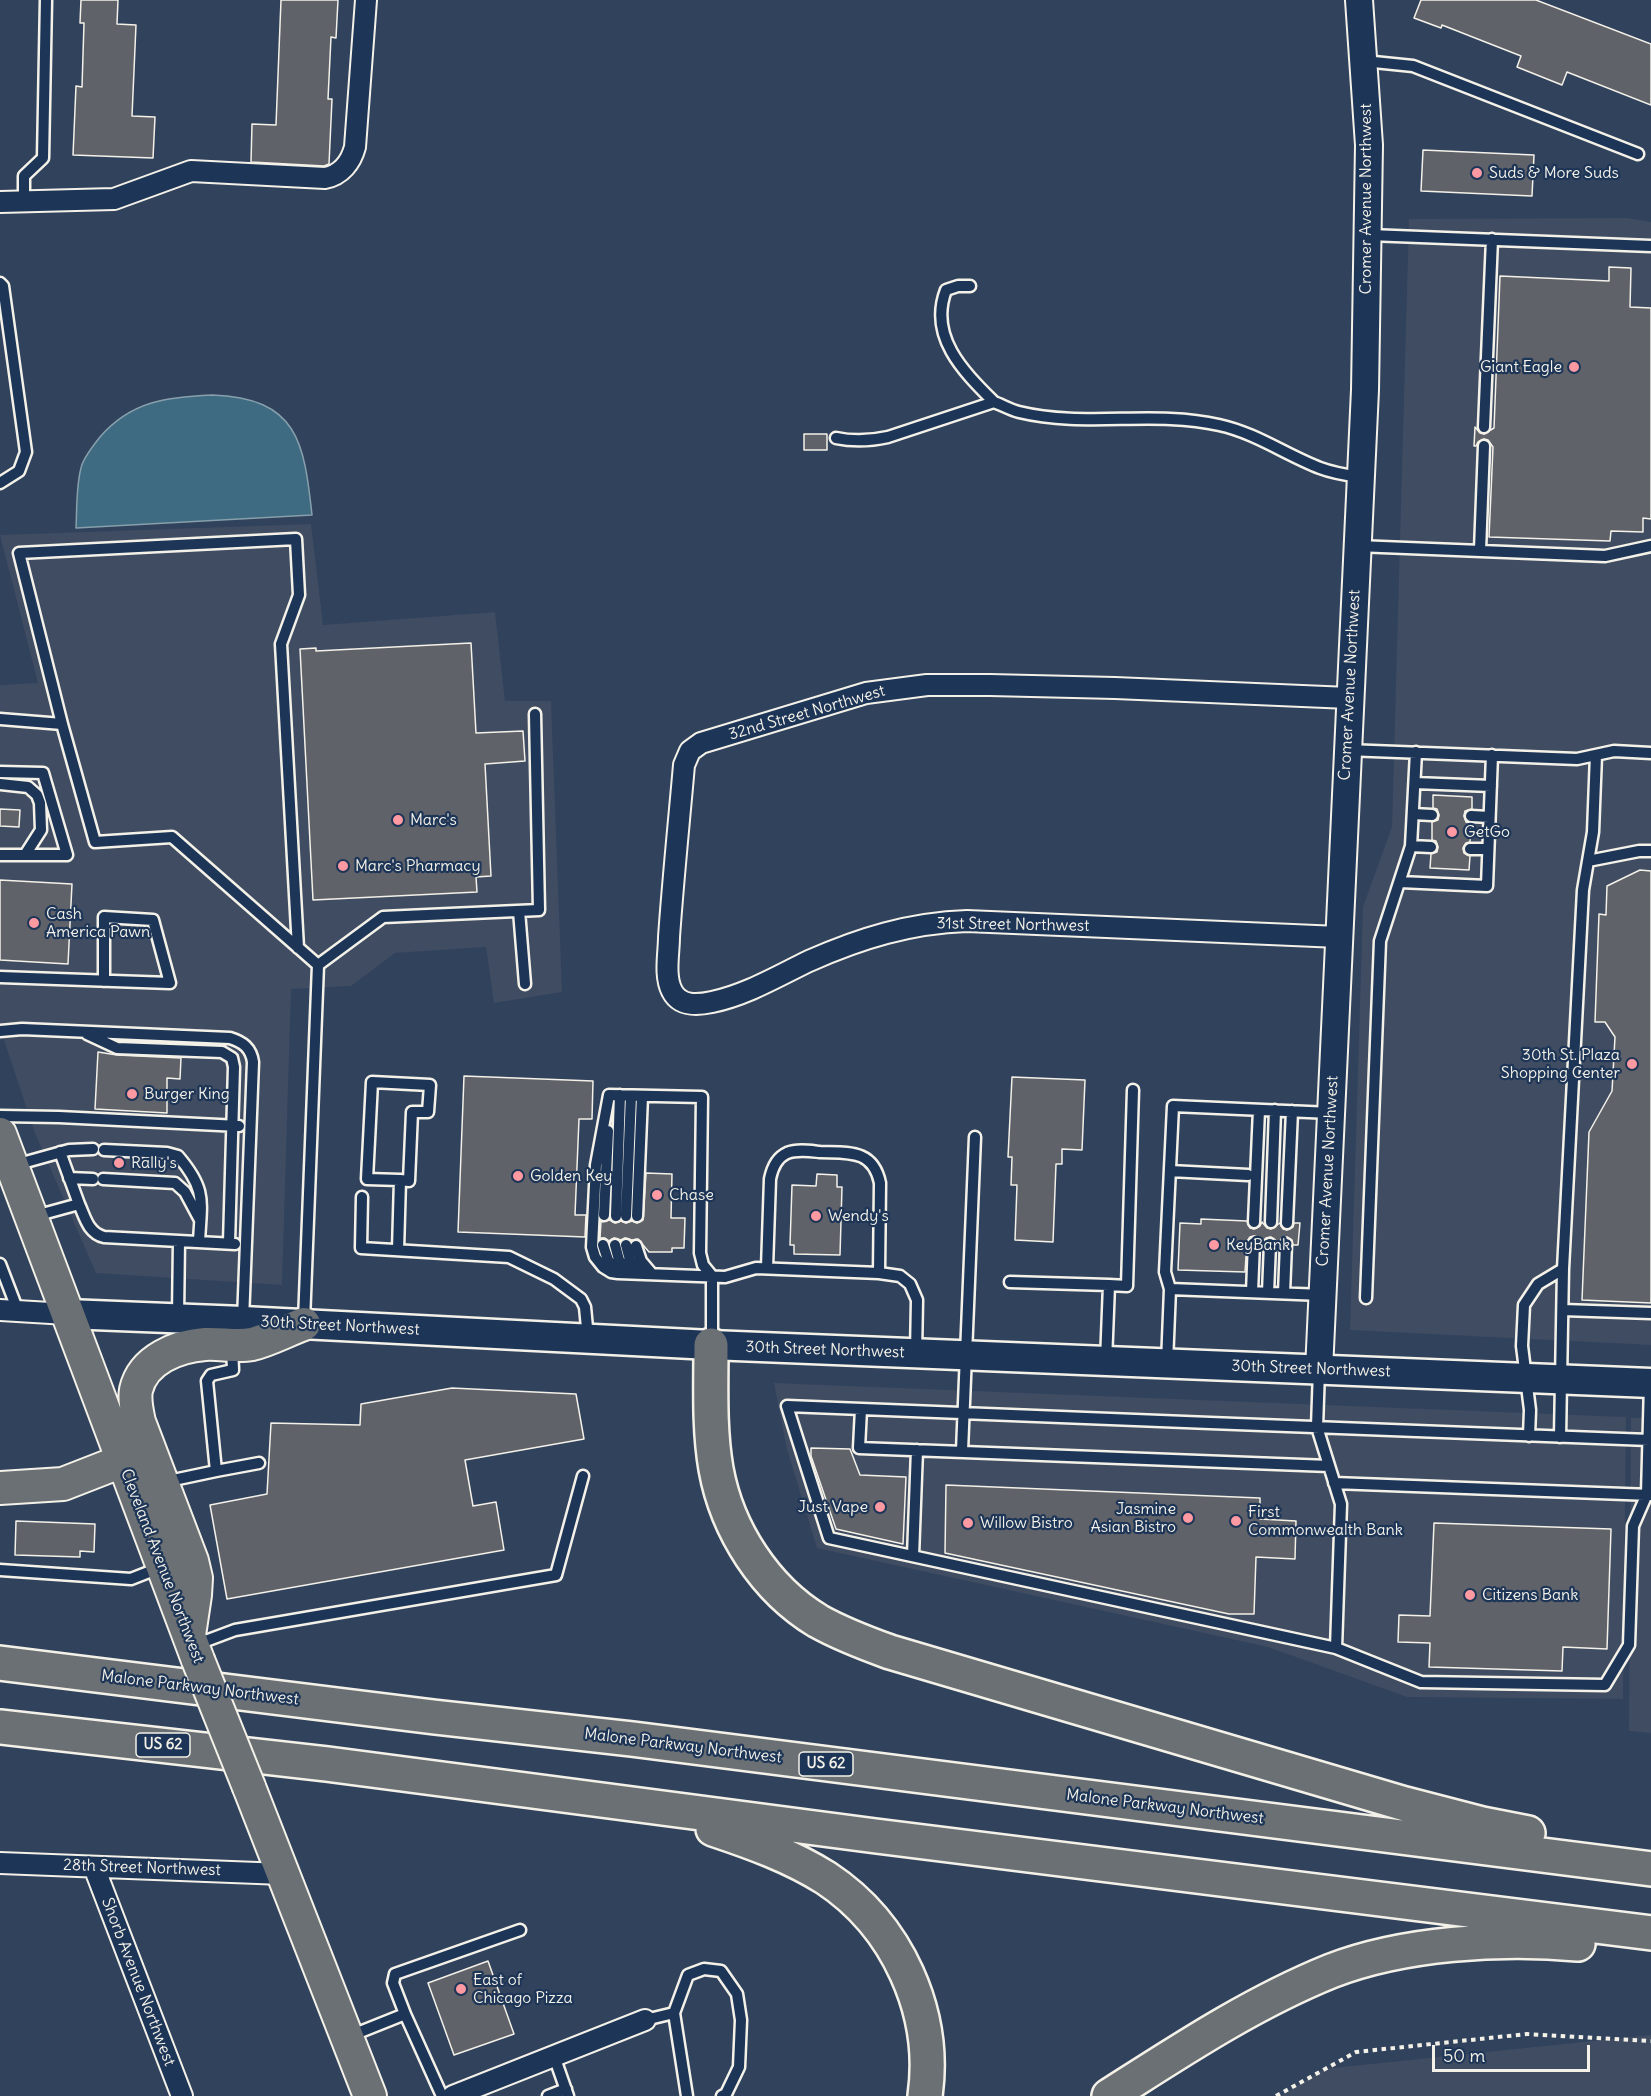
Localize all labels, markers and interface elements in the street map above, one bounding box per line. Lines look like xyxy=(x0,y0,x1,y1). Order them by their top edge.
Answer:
street label: Cromer Avenue Northwest xyxy=(1356,103,1376,295)
place label: Suds & More Suds xyxy=(1489,163,1619,183)
marker: Suds & More Suds xyxy=(1470,166,1484,180)
place label: Giant Eagle xyxy=(1480,357,1562,377)
marker: Giant Eagle xyxy=(1567,360,1581,374)
street label: Cromer Avenue Northwest xyxy=(1335,589,1365,781)
street label: 32nd Street Northwest xyxy=(727,681,887,745)
place label: Marc's xyxy=(410,810,457,830)
marker: Marc's xyxy=(391,813,405,827)
place label: GetGo xyxy=(1464,822,1510,842)
marker: GetGo xyxy=(1445,825,1459,839)
place label: Marc's Pharmacy xyxy=(355,856,480,876)
marker: Marc's Pharmacy xyxy=(336,859,350,873)
place label: Cash America Pawn xyxy=(46,904,150,942)
street label: 31st Street Northwest xyxy=(936,914,1090,936)
marker: Cash America Pawn xyxy=(27,916,41,930)
place label: 30th St. Plaza Shopping Center xyxy=(1501,1045,1620,1083)
marker: 30th St. Plaza Shopping Center xyxy=(1625,1057,1639,1071)
street label: Cromer Avenue Northwest xyxy=(1313,1075,1343,1267)
place label: Burger King xyxy=(144,1084,230,1104)
marker: Burger King xyxy=(125,1087,139,1101)
place label: Rally's xyxy=(131,1153,177,1173)
marker: Rally's xyxy=(112,1156,126,1170)
place label: Golden Key xyxy=(530,1166,612,1186)
marker: Golden Key xyxy=(511,1169,525,1183)
place label: Chase xyxy=(669,1185,714,1205)
marker: Chase xyxy=(650,1188,664,1202)
place label: Wendy's xyxy=(828,1206,889,1226)
marker: Wendy's xyxy=(809,1209,823,1223)
place label: KeyBank xyxy=(1226,1235,1290,1255)
marker: KeyBank xyxy=(1207,1238,1221,1252)
street label: 30th Street Northwest xyxy=(260,1312,420,1340)
street label: 30th Street Northwest xyxy=(745,1338,905,1362)
street label: 30th Street Northwest xyxy=(1231,1357,1391,1381)
street label: Cleveland Avenue Northwest xyxy=(116,1466,208,1666)
place label: Just Vape xyxy=(798,1497,868,1517)
place label: Jasmine Asian Bistro xyxy=(1091,1499,1176,1537)
marker: Just Vape xyxy=(873,1500,887,1514)
place label: First Commonwealth Bank xyxy=(1248,1502,1403,1540)
marker: Jasmine Asian Bistro xyxy=(1181,1511,1195,1525)
place label: Willow Bistro xyxy=(980,1513,1073,1533)
marker: First Commonwealth Bank xyxy=(1229,1514,1243,1528)
marker: Willow Bistro xyxy=(961,1516,975,1530)
place label: Citizens Bank xyxy=(1482,1585,1578,1605)
marker: Citizens Bank xyxy=(1463,1588,1477,1602)
street label: Malone Parkway Northwest xyxy=(100,1666,300,1710)
street label: Malone Parkway Northwest xyxy=(583,1724,783,1768)
road number: US 62 xyxy=(136,1733,190,1757)
road number: US 62 xyxy=(799,1752,853,1776)
street label: Malone Parkway Northwest xyxy=(1065,1785,1265,1829)
street label: 28th Street Northwest xyxy=(63,1856,221,1880)
street label: Shorb Avenue Northwest xyxy=(97,1895,179,2069)
place label: East of Chicago Pizza xyxy=(473,1970,573,2008)
marker: East of Chicago Pizza xyxy=(454,1982,468,1996)
scale bar xyxy=(1435,2033,1592,2071)
text: 50 m xyxy=(1443,2044,1485,2067)

